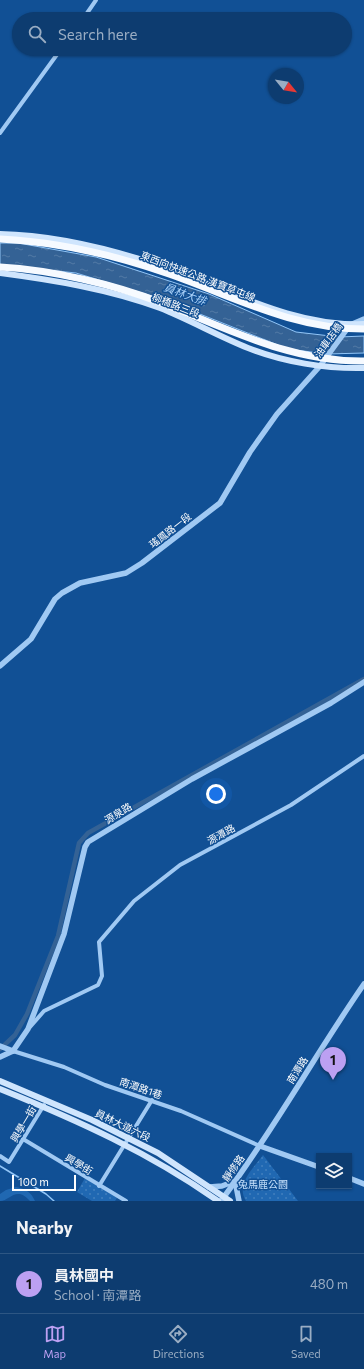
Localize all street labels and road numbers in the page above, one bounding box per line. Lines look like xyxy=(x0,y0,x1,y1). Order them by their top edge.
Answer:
street label: 東西向快速公路 漢寶草屯線 xyxy=(139,249,257,303)
street label: 柳橋路三段 xyxy=(151,290,201,320)
street label: 油車店橋 xyxy=(311,320,345,360)
street label: 瑤鳳路一段 xyxy=(147,510,193,550)
street label: 源泉路 xyxy=(102,800,134,826)
street label: 源潭路 xyxy=(205,821,237,847)
street label: 南潭路 xyxy=(284,1054,310,1086)
street label: 南潭路1巷 xyxy=(118,1075,164,1101)
street label: 興學一街 xyxy=(8,1104,38,1144)
street label: 員林大道六段 xyxy=(93,1106,153,1144)
street label: 興學街 xyxy=(63,1151,95,1177)
street label: 靜修路 xyxy=(219,1152,247,1184)

